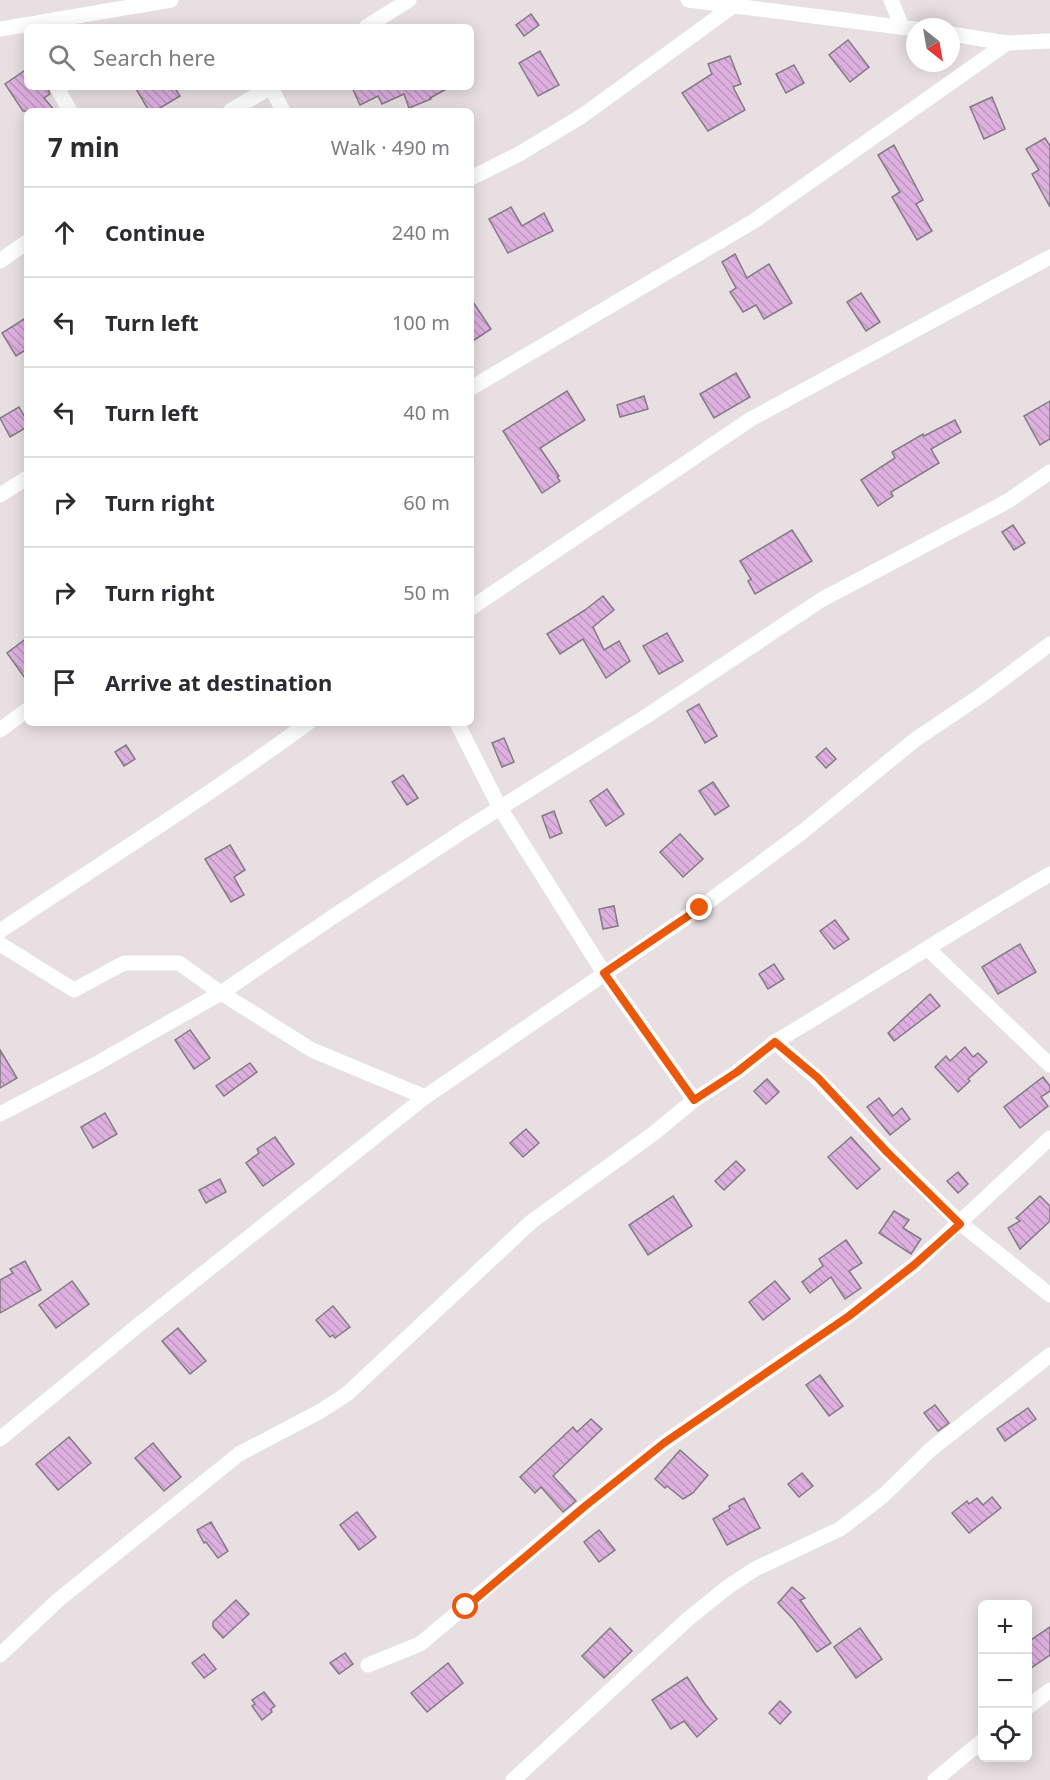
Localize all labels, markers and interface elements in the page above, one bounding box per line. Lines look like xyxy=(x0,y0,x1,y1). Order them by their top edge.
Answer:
north arrow xyxy=(906,18,960,72)
search box xyxy=(24,24,474,90)
icon: search xyxy=(45,41,78,74)
text: Search here xyxy=(93,42,215,72)
text: 7 min xyxy=(48,129,120,165)
text: Walk · 490 m xyxy=(331,134,450,161)
icon: ahead xyxy=(48,216,81,249)
text: Continue xyxy=(105,217,205,247)
text: 240 m xyxy=(392,219,450,246)
icon: left xyxy=(48,306,81,339)
text: Turn left xyxy=(105,307,199,337)
text: 100 m xyxy=(392,309,450,336)
icon: left xyxy=(48,396,81,429)
text: Turn left xyxy=(105,397,199,427)
text: 40 m xyxy=(403,399,450,426)
icon: right xyxy=(48,486,81,519)
text: Turn right xyxy=(105,487,215,517)
text: 60 m xyxy=(403,489,450,516)
icon: right xyxy=(48,576,81,609)
text: Turn right xyxy=(105,577,215,607)
text: 50 m xyxy=(403,579,450,606)
icon: arrive xyxy=(48,666,81,699)
text: Arrive at destination xyxy=(105,667,332,697)
route end xyxy=(686,894,712,920)
route start xyxy=(452,1593,478,1619)
map controls xyxy=(978,1600,1032,1762)
button: + xyxy=(978,1600,1032,1654)
button: − xyxy=(978,1654,1032,1708)
button: locate xyxy=(978,1708,1032,1762)

